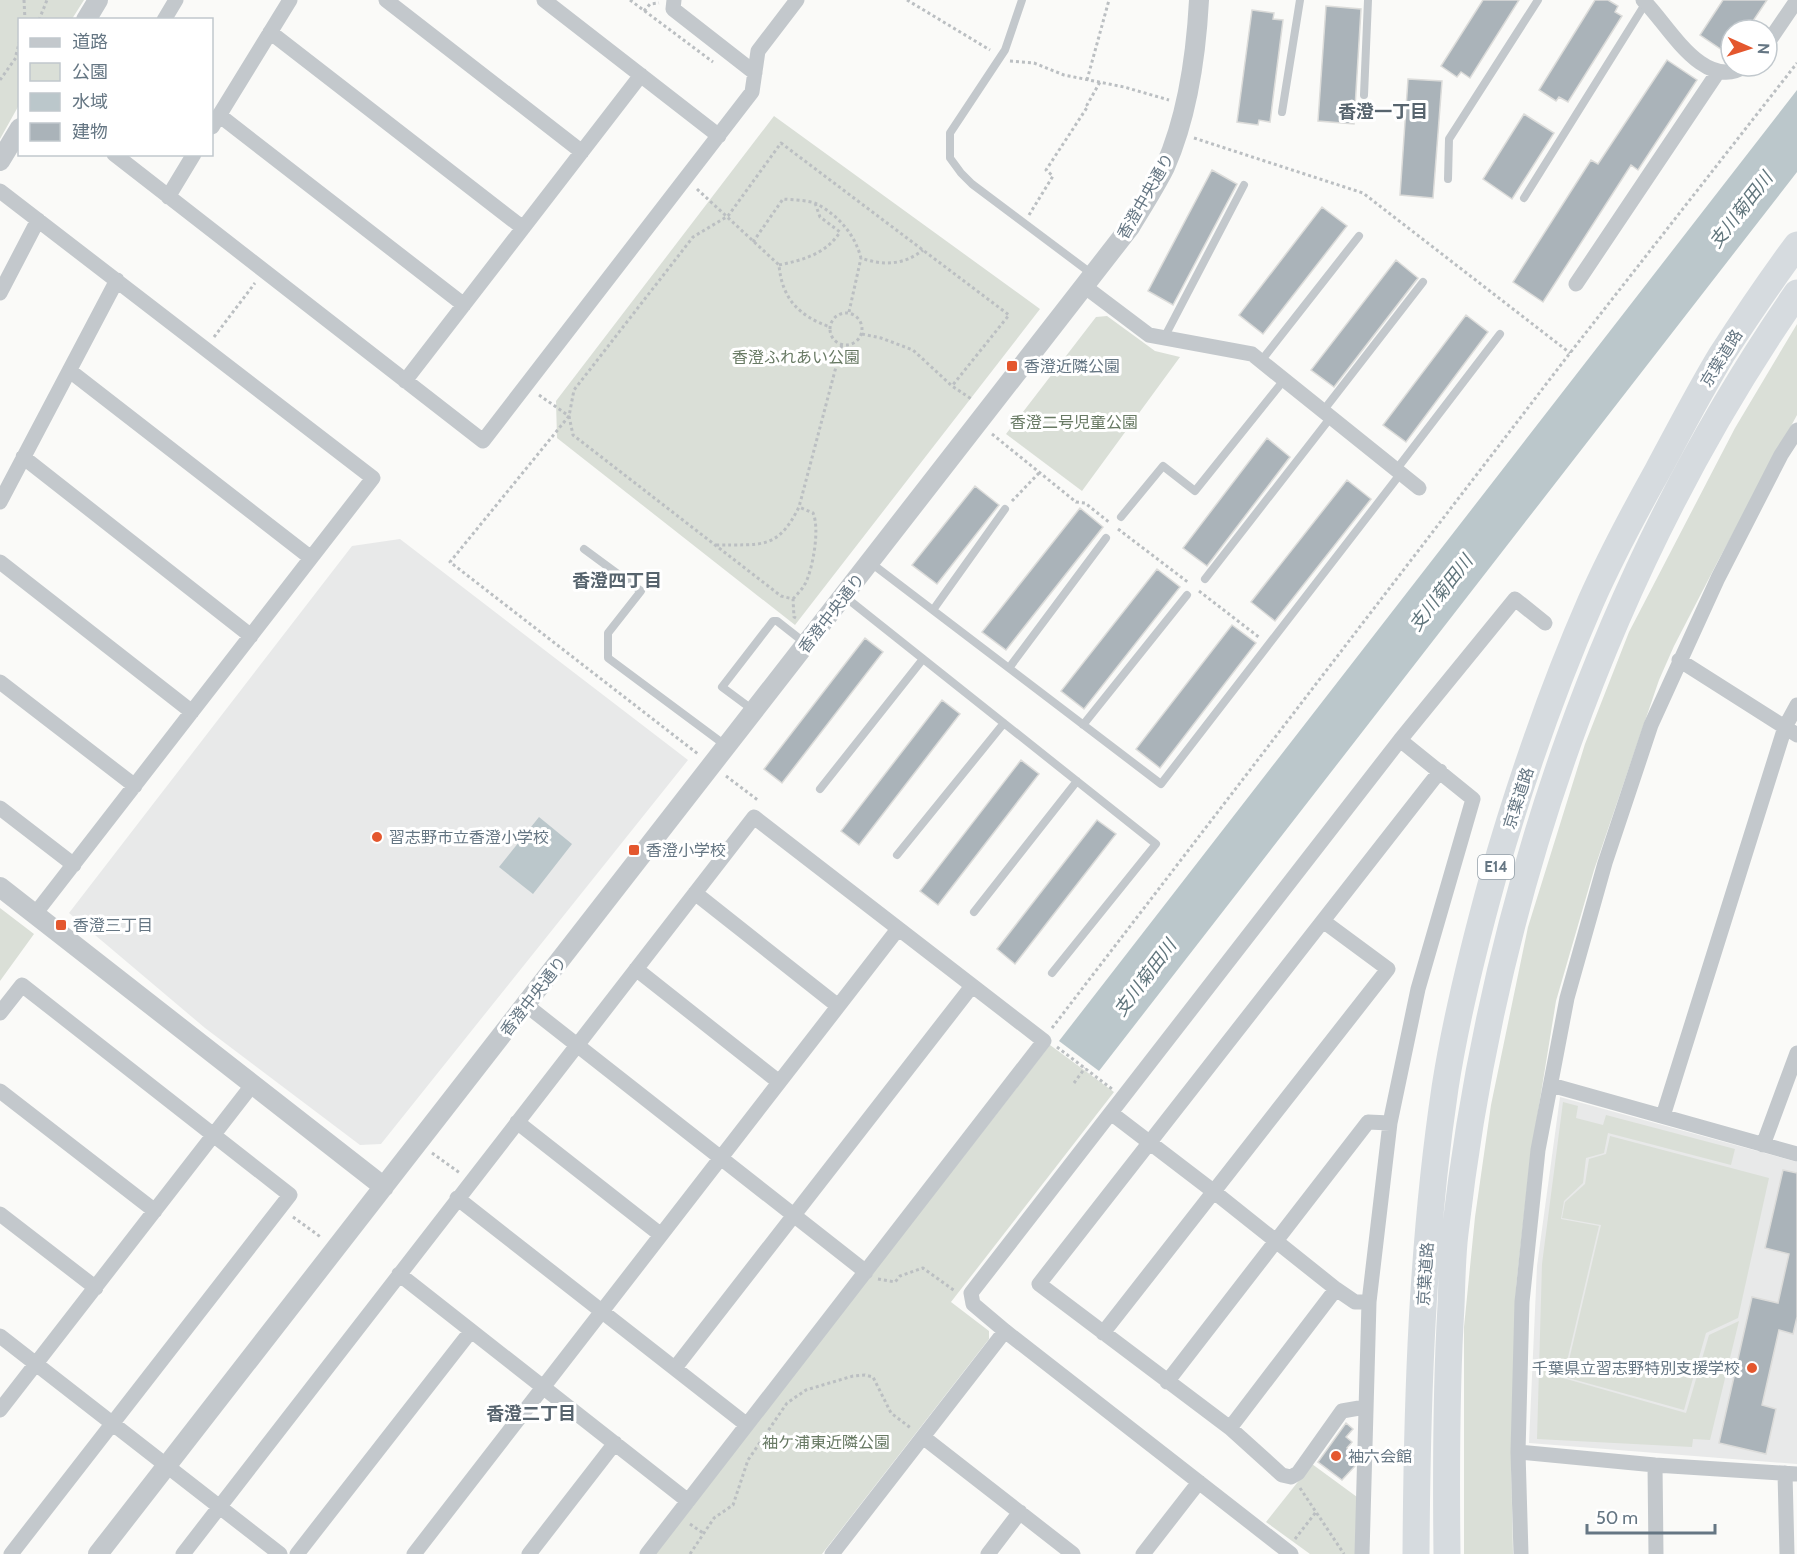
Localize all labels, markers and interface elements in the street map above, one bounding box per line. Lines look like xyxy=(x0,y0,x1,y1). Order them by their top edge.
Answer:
legend xyxy=(18,18,213,156)
north arrow xyxy=(1719,18,1779,78)
text: 道路 xyxy=(72,31,108,53)
text: N xyxy=(1754,43,1773,55)
text: 公園 xyxy=(72,61,108,83)
text: 水域 xyxy=(72,91,108,113)
district label: 香澄一丁目 xyxy=(1338,101,1428,123)
text: 建物 xyxy=(72,121,108,143)
street label: 香澄中央通り xyxy=(1113,150,1178,243)
water label: 支川菊田川 xyxy=(1705,166,1779,252)
street label: 京葉道路 xyxy=(1696,326,1746,390)
park label: 香澄ふれあい公園 xyxy=(732,348,860,367)
place label: 香澄近隣公園 xyxy=(1024,357,1120,376)
marker: 香澄近隣公園 xyxy=(1005,359,1019,373)
park label: 香澄二号児童公園 xyxy=(1010,413,1138,432)
water label: 支川菊田川 xyxy=(1405,549,1479,635)
district label: 香澄四丁目 xyxy=(572,570,662,592)
street label: 香澄中央通り xyxy=(794,570,868,657)
street label: 京葉道路 xyxy=(1500,765,1537,832)
place label: 習志野市立香澄小学校 xyxy=(389,828,549,847)
marker: 習志野市立香澄小学校 xyxy=(370,830,384,844)
place label: 香澄小学校 xyxy=(646,841,726,860)
marker: 香澄小学校 xyxy=(627,843,641,857)
road number: E14 xyxy=(1478,855,1514,879)
place label: 香澄三丁目 xyxy=(73,916,153,935)
marker: 香澄三丁目 xyxy=(54,918,68,932)
water label: 支川菊田川 xyxy=(1109,934,1182,1021)
street label: 香澄中央通り xyxy=(496,953,570,1040)
street label: 京葉道路 xyxy=(1414,1241,1437,1307)
place label: 千葉県立習志野特別支援学校 xyxy=(1532,1359,1740,1378)
marker: 千葉県立習志野特別支援学校 xyxy=(1745,1361,1759,1375)
district label: 香澄二丁目 xyxy=(486,1403,576,1425)
park label: 袖ケ浦東近隣公園 xyxy=(762,1433,890,1452)
place label: 袖六会館 xyxy=(1348,1447,1412,1466)
marker: 袖六会館 xyxy=(1329,1449,1343,1463)
scale bar xyxy=(1587,1497,1714,1535)
text: 50 m xyxy=(1596,1507,1638,1529)

